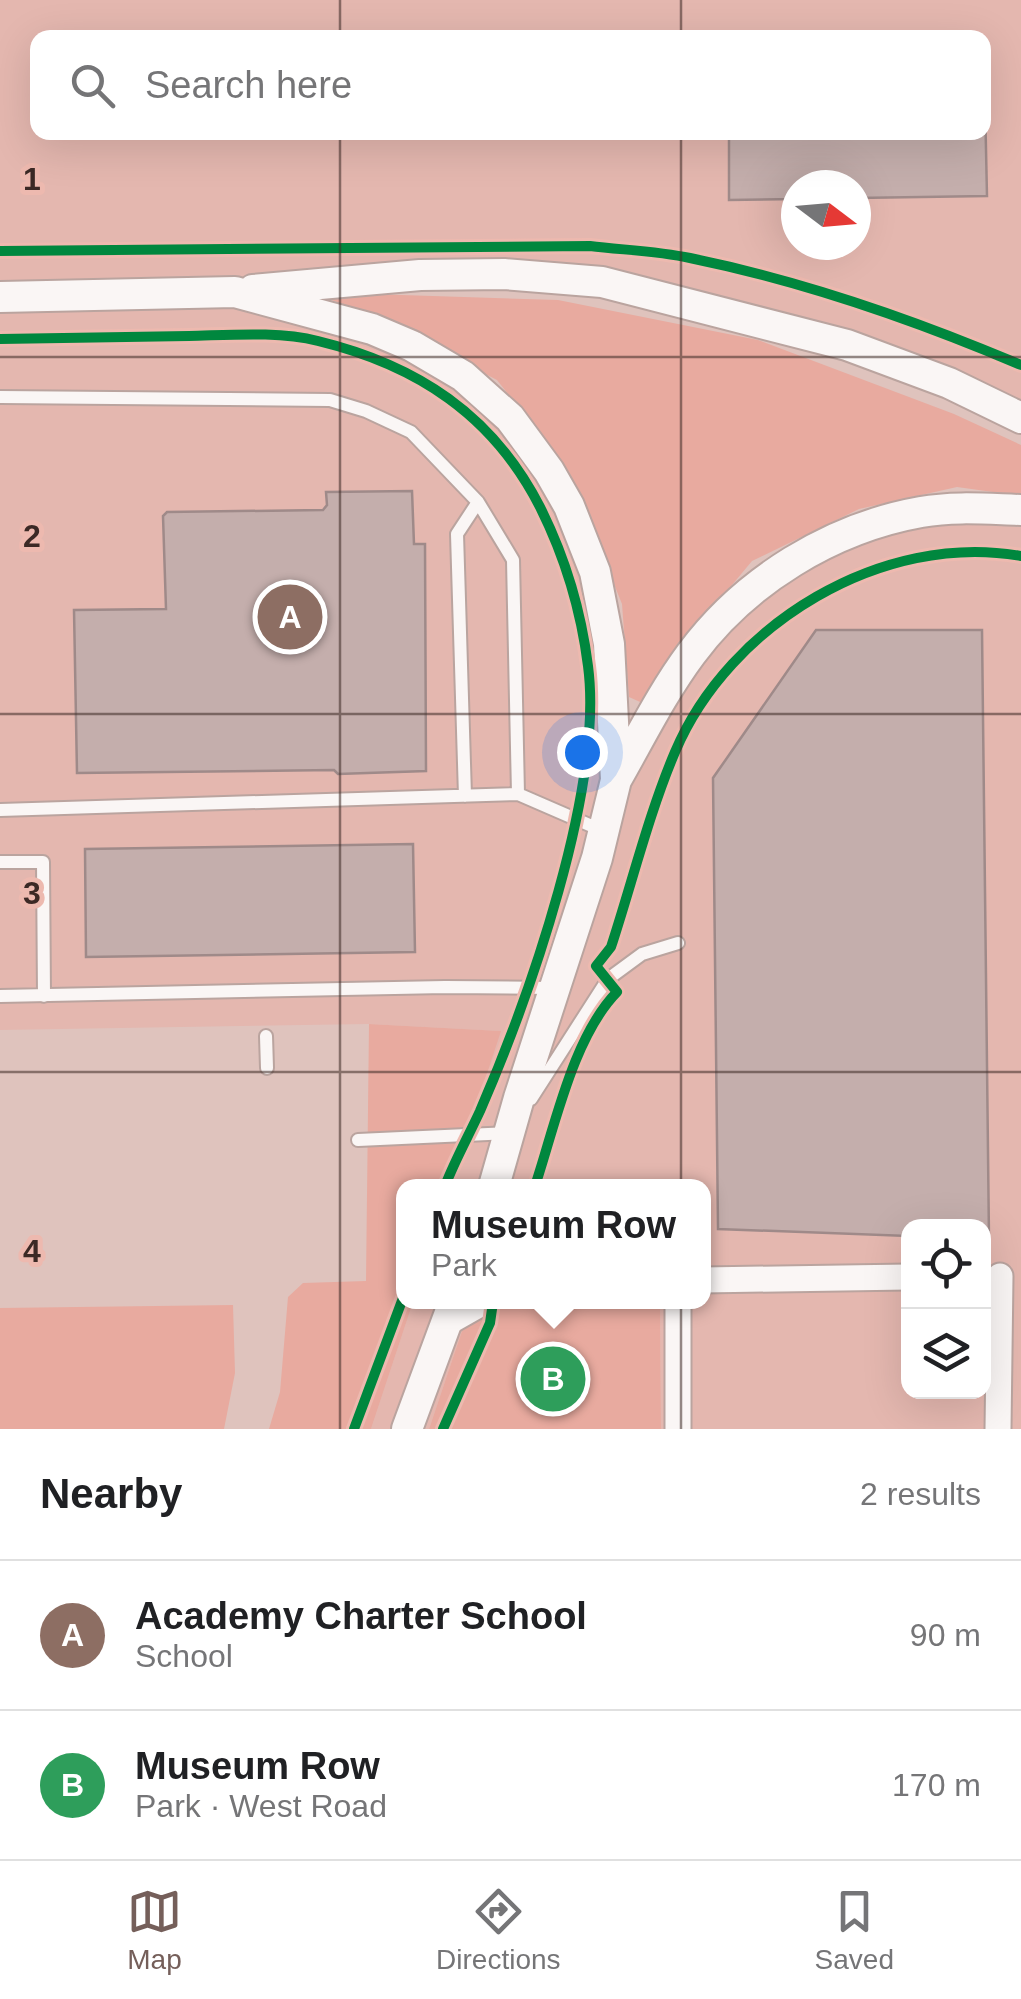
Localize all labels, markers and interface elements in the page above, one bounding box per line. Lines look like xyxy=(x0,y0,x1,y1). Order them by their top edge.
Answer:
search box xyxy=(30,30,991,140)
icon: search xyxy=(65,58,120,113)
text: Search here xyxy=(145,64,352,106)
text: 1 xyxy=(23,161,41,197)
north arrow xyxy=(781,170,871,260)
text: 2 xyxy=(23,518,41,554)
pin: A xyxy=(258,580,322,654)
your location xyxy=(557,727,608,778)
text: 3 xyxy=(23,875,41,911)
popup xyxy=(396,1179,711,1309)
text: Museum Row xyxy=(431,1204,676,1246)
map controls xyxy=(901,1219,991,1399)
button: locate xyxy=(901,1219,991,1309)
text: 4 xyxy=(23,1233,41,1269)
text: Park xyxy=(431,1247,497,1283)
button: layers xyxy=(901,1309,991,1399)
pin: B xyxy=(520,1342,586,1416)
text: Nearby xyxy=(40,1470,182,1517)
text: 2 results xyxy=(860,1476,981,1512)
text: Academy Charter School xyxy=(135,1595,587,1637)
text: A xyxy=(61,1617,84,1653)
text: 90 m xyxy=(910,1617,981,1653)
text: School xyxy=(135,1638,233,1674)
text: Museum Row xyxy=(135,1745,380,1787)
text: B xyxy=(61,1767,84,1803)
text: 170 m xyxy=(892,1767,981,1803)
text: Park · West Road xyxy=(135,1788,387,1824)
tab: Map xyxy=(127,1884,182,1976)
tab: Directions xyxy=(436,1884,561,1976)
tab: Saved xyxy=(815,1884,894,1976)

